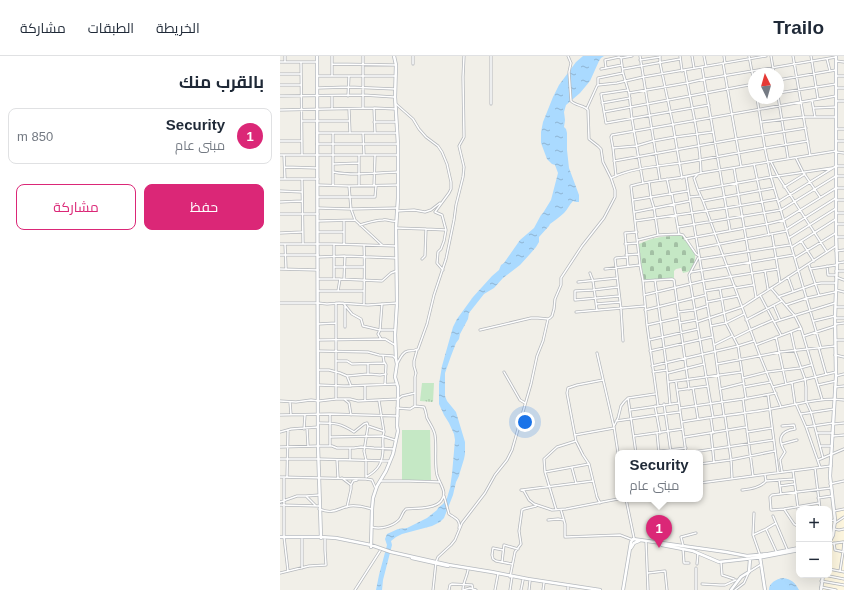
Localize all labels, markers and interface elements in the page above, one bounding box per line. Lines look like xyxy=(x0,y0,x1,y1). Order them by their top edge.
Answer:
text: Trailo xyxy=(773,17,824,38)
text: مشاركة xyxy=(20,20,66,36)
text: الطبقات xyxy=(88,20,134,36)
text: الخريطة xyxy=(156,20,200,36)
north arrow xyxy=(748,68,784,104)
text: بالقرب منك xyxy=(179,73,264,92)
text: Security xyxy=(166,116,225,133)
text: 850 m xyxy=(17,129,53,144)
text: 1 xyxy=(246,129,254,144)
text: مبنى عام xyxy=(175,138,225,153)
button: مشاركة xyxy=(16,184,136,230)
button: حفظ xyxy=(144,184,264,230)
your location xyxy=(515,412,535,432)
popup xyxy=(615,450,703,502)
text: Security xyxy=(629,456,689,473)
text: مبنى عام xyxy=(629,478,679,493)
map controls xyxy=(796,506,832,578)
button: + xyxy=(796,506,832,542)
pin: 1 xyxy=(646,515,672,548)
button: − xyxy=(796,542,832,578)

